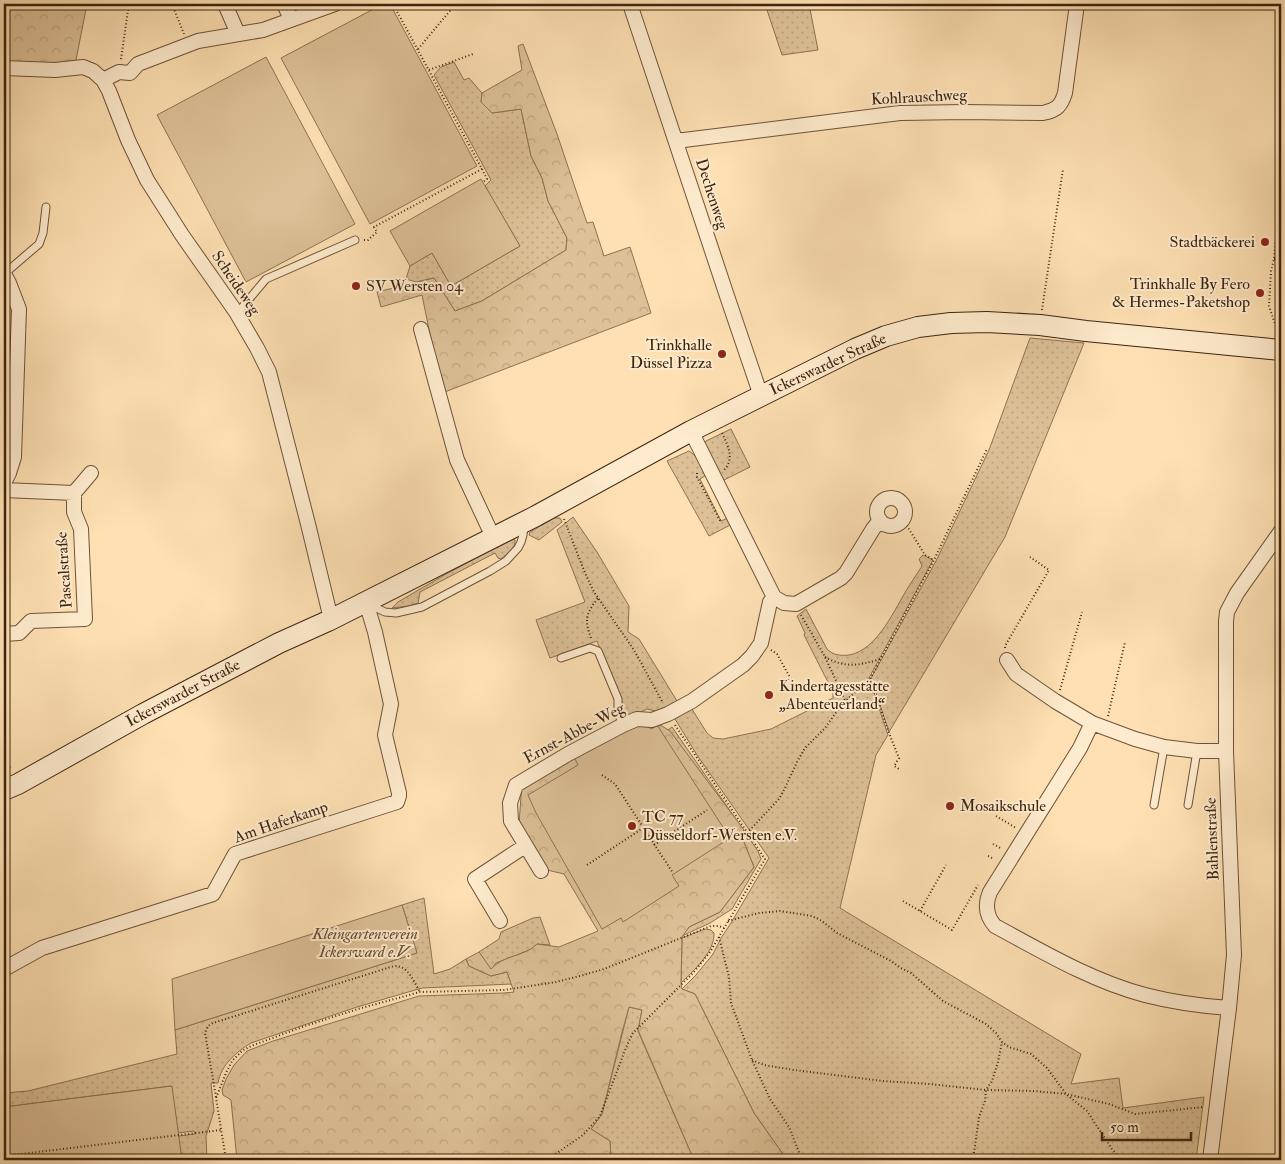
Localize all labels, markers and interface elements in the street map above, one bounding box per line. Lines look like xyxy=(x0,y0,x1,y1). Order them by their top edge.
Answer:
street label: Kohlrauschweg xyxy=(870,84,969,110)
street label: Dechenweg xyxy=(691,156,733,233)
place label: Stadtbäckerei xyxy=(1169,232,1255,252)
marker: Stadtbäckerei xyxy=(1259,236,1271,248)
street label: Scheideweg xyxy=(207,247,265,320)
place label: Trinkhalle By Fero & Hermes-Paketshop xyxy=(1112,274,1250,313)
place label: SV Wersten 04 xyxy=(366,276,464,296)
marker: SV Wersten 04 xyxy=(350,280,362,292)
marker: Trinkhalle By Fero & Hermes-Paketshop xyxy=(1254,287,1266,299)
street label: Ickerswarder Straße xyxy=(767,328,890,400)
place label: Trinkhalle Düssel Pizza xyxy=(630,335,712,373)
marker: Trinkhalle Düssel Pizza xyxy=(716,348,728,360)
street label: Pascalstraße xyxy=(51,531,77,609)
street label: Ickerswarder Straße xyxy=(123,654,244,731)
place label: Kindertagesstätte „Abenteuerland“ xyxy=(778,676,890,714)
marker: Kindertagesstätte „Abenteuerland“ xyxy=(763,689,775,701)
street label: Ernst-Abbe-Weg xyxy=(520,697,629,768)
place label: Mosaikschule xyxy=(960,796,1046,816)
street label: Am Haferkamp xyxy=(231,797,331,849)
street label: Bahlenstraße xyxy=(1201,797,1223,881)
marker: Mosaikschule xyxy=(944,800,956,812)
place label: TC 77 Düsseldorf-Wersten e.V. xyxy=(642,807,797,845)
marker: TC 77 Düsseldorf-Wersten e.V. xyxy=(626,820,638,832)
park label: Kleingartenverein Ickersward e.V. xyxy=(311,924,418,962)
scale bar xyxy=(1102,1109,1191,1141)
text: 50 m xyxy=(1110,1118,1139,1137)

